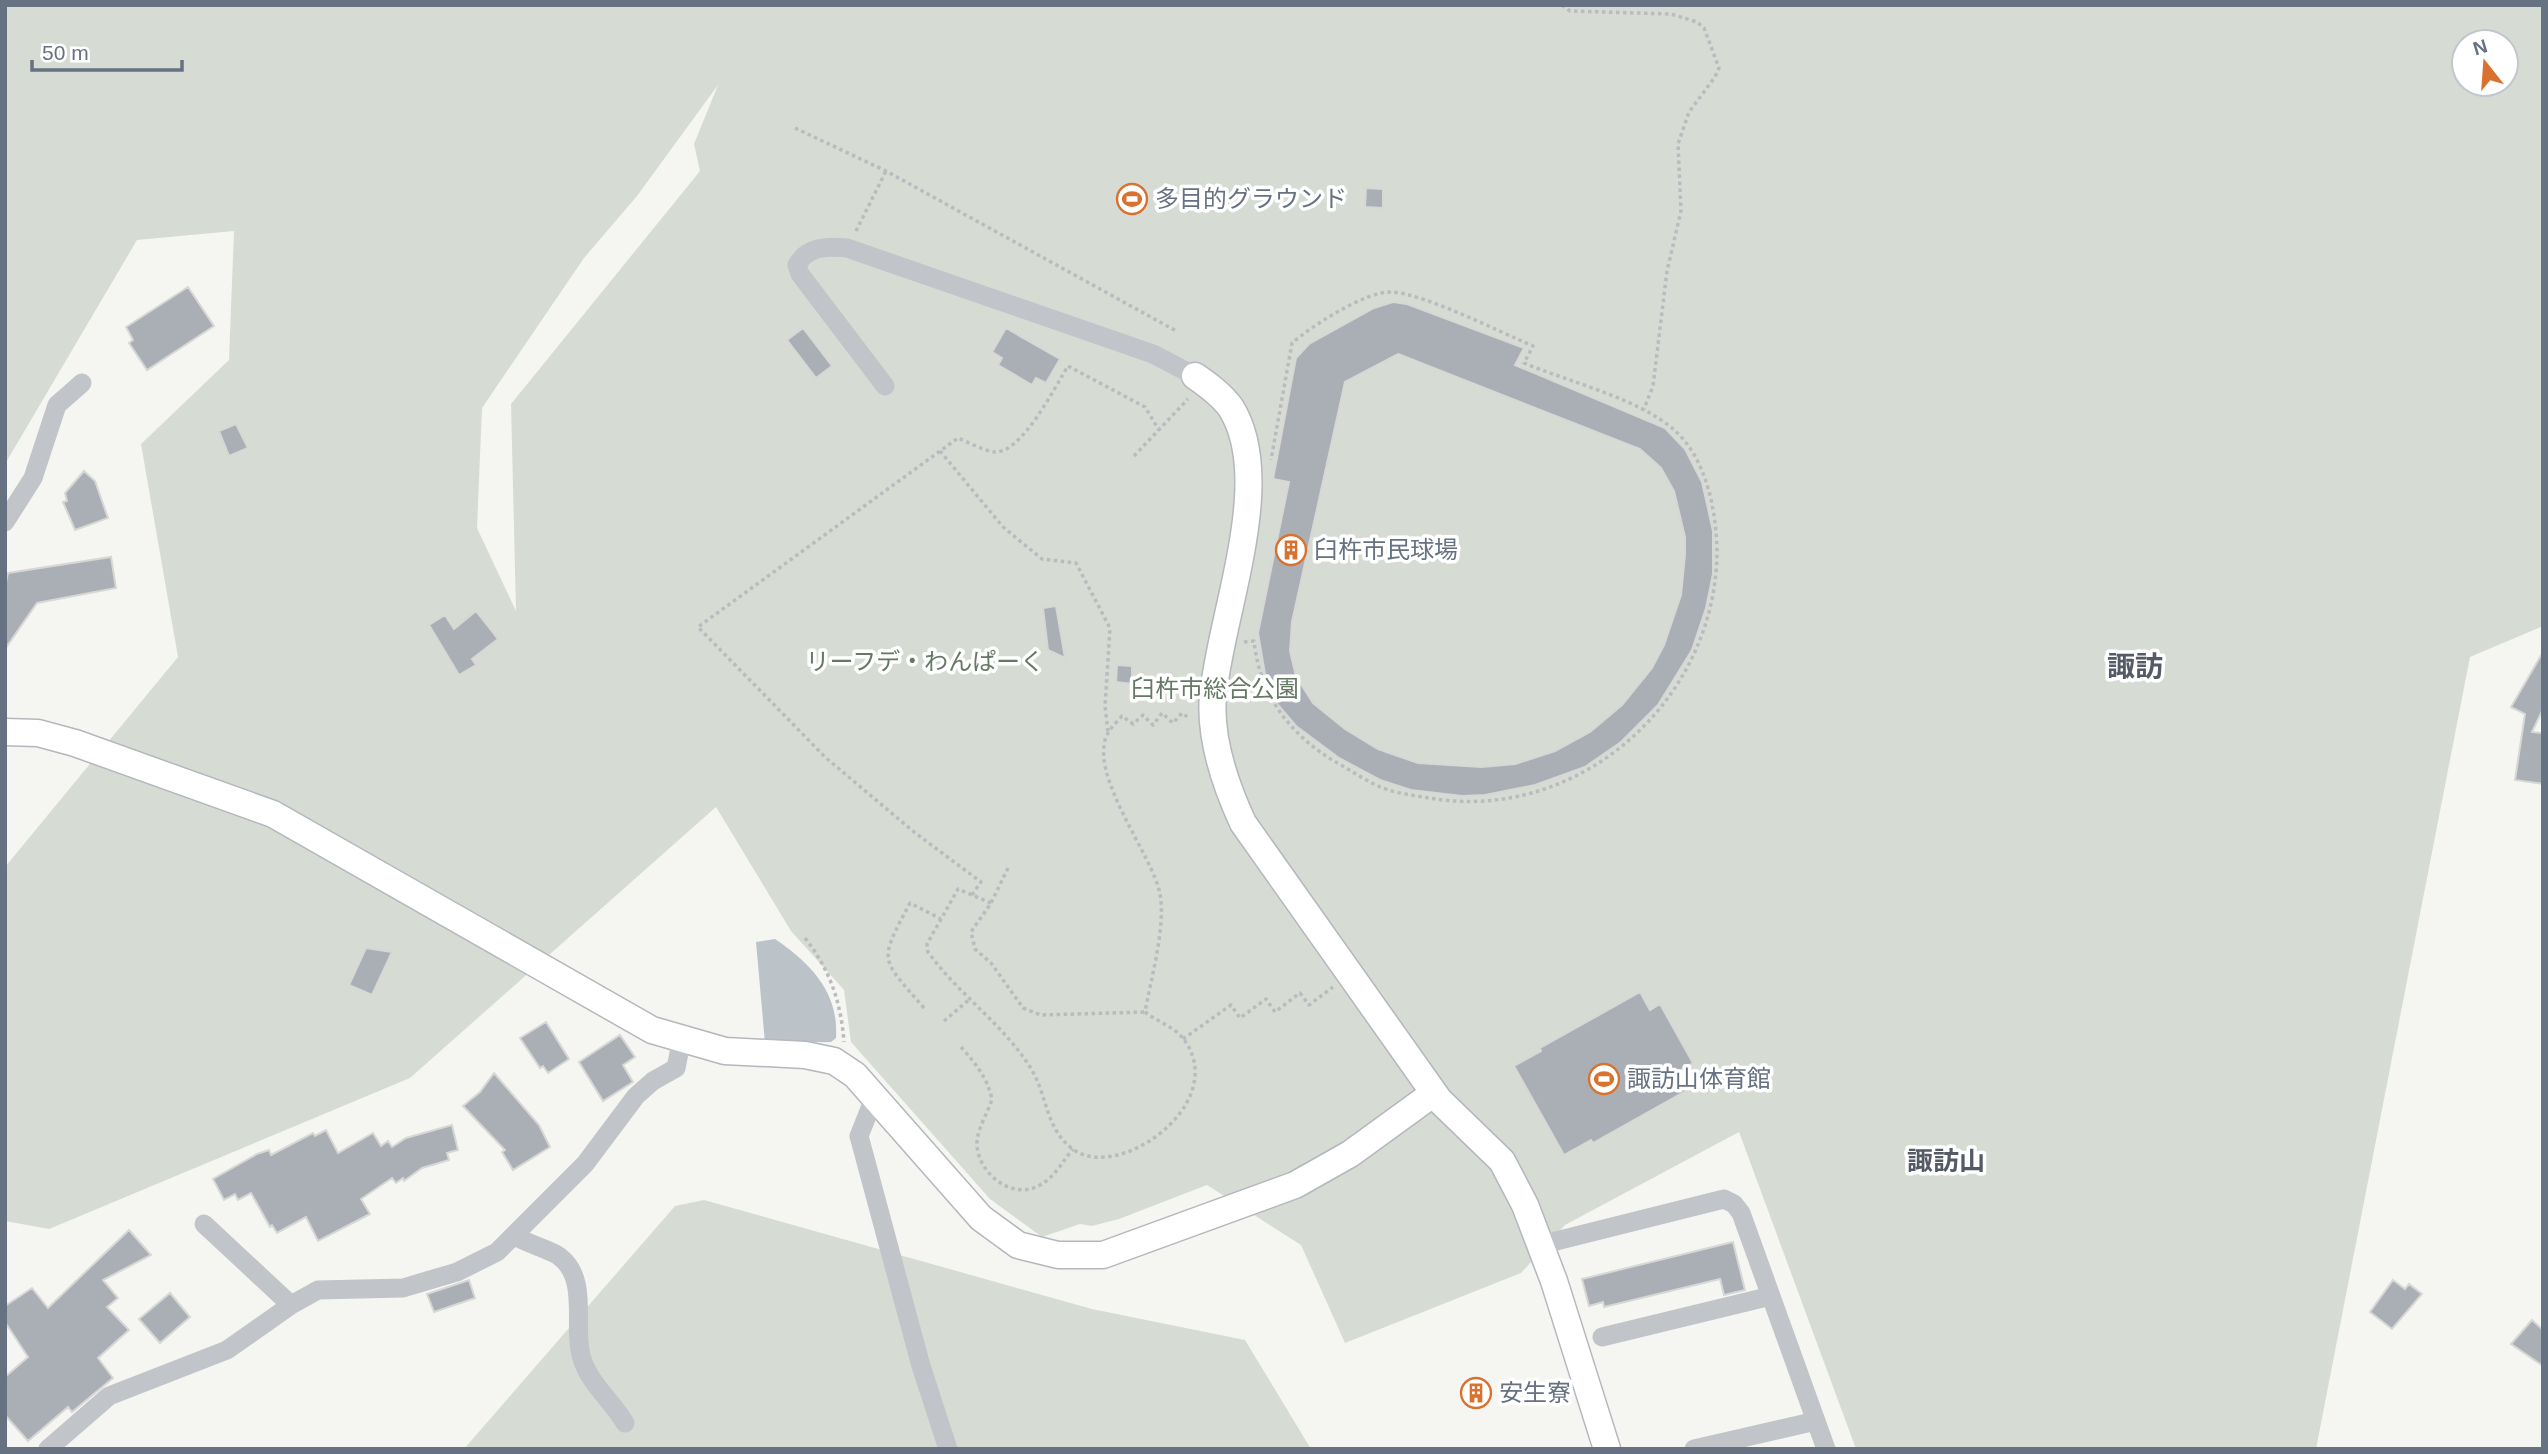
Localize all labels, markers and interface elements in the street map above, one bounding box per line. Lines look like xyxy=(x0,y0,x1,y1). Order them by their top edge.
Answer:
scale bar xyxy=(32,28,182,72)
north arrow xyxy=(2450,28,2520,98)
text: N xyxy=(2471,35,2490,59)
text: 50 m xyxy=(42,41,89,64)
sports icon: 多目的グラウンド xyxy=(1115,182,1149,216)
place label: 多目的グラウンド xyxy=(1155,185,1347,212)
building icon: 臼杵市民球場 xyxy=(1274,533,1308,567)
place label: 臼杵市民球場 xyxy=(1314,536,1458,563)
park label: リーフデ・わんぱーく xyxy=(806,648,1044,675)
district label: 諏訪 xyxy=(2107,651,2163,682)
park label: 臼杵市総合公園 xyxy=(1131,675,1299,702)
sports icon: 諏訪山体育館 xyxy=(1587,1062,1621,1096)
place label: 諏訪山体育館 xyxy=(1627,1065,1771,1092)
district label: 諏訪山 xyxy=(1907,1146,1985,1176)
building icon: 安生寮 xyxy=(1459,1376,1493,1410)
place label: 安生寮 xyxy=(1499,1379,1571,1406)

